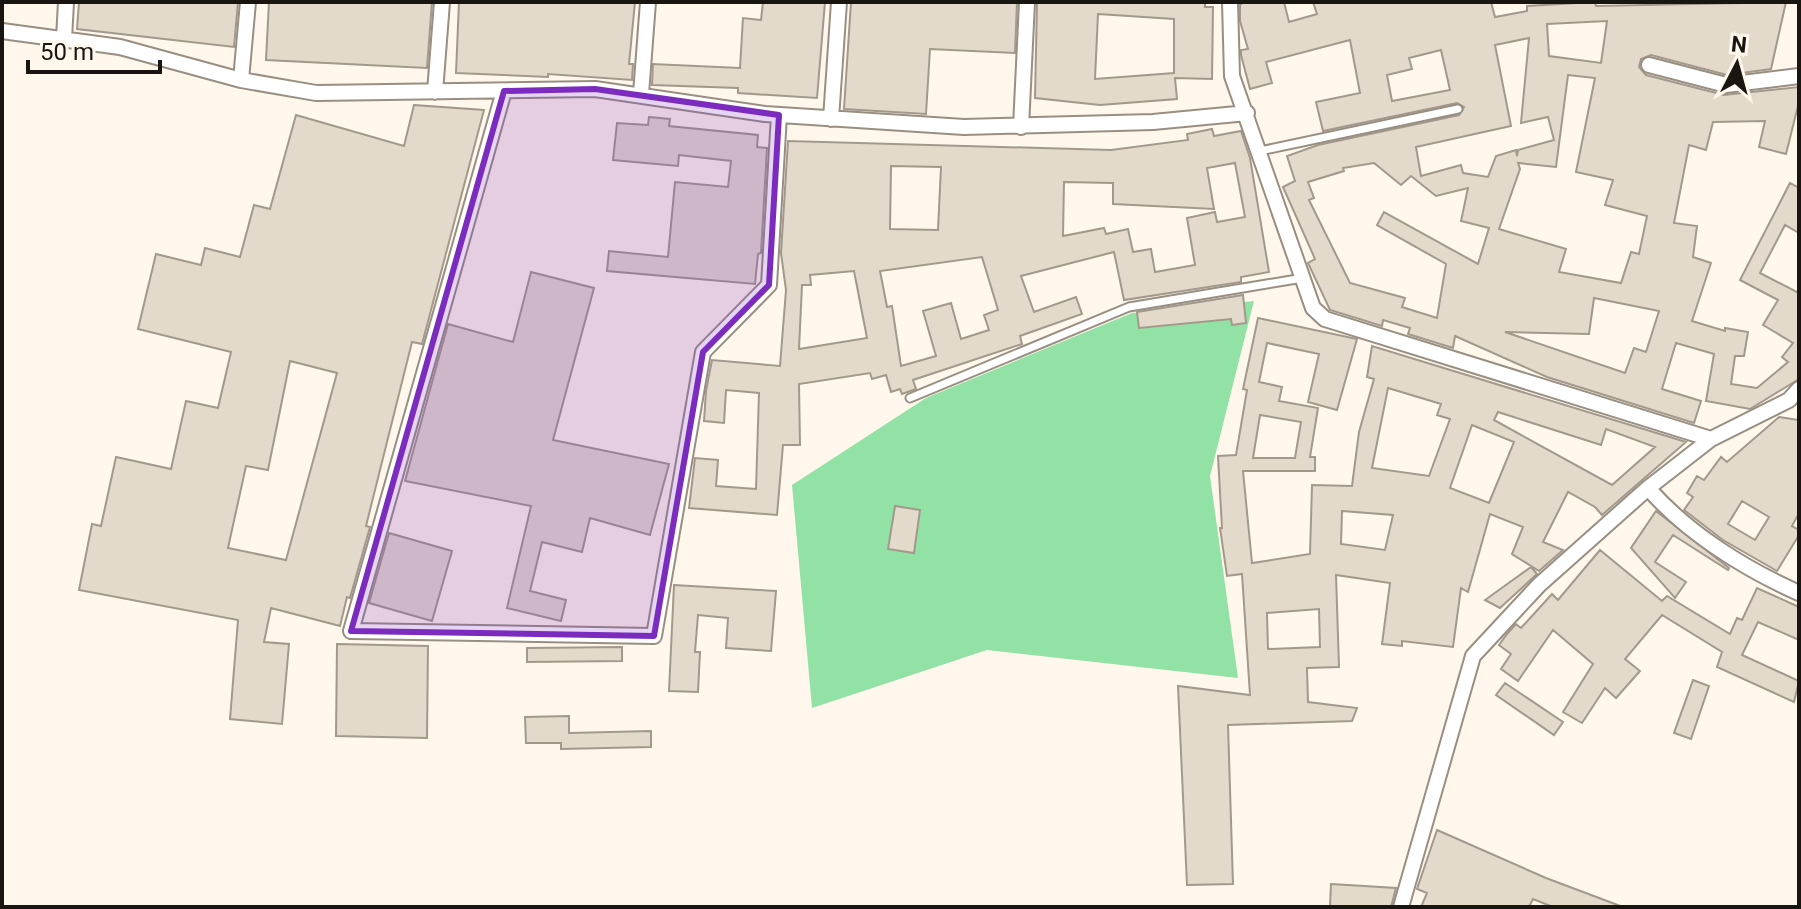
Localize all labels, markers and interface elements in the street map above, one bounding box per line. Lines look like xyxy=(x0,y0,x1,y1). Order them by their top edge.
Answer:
scale bar xyxy=(28,24,160,74)
north arrow xyxy=(1697,24,1777,104)
text: N xyxy=(1730,31,1748,58)
text: 50 m xyxy=(40,38,94,66)

